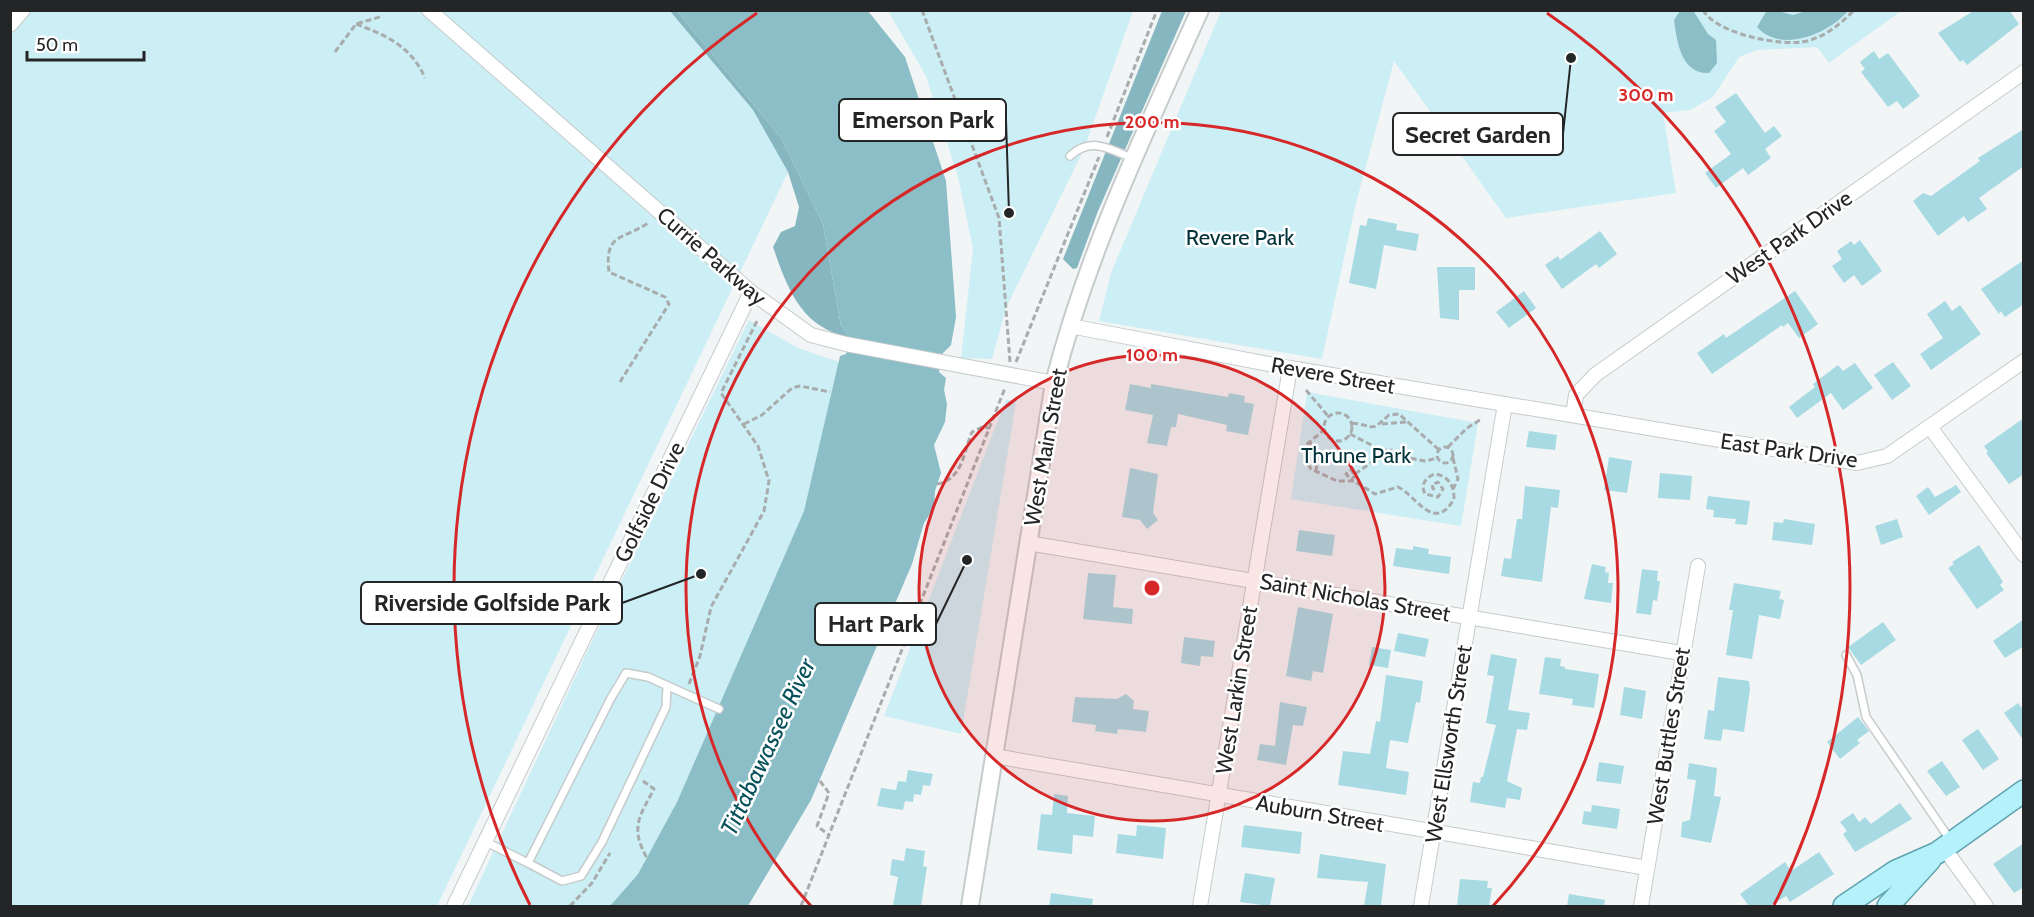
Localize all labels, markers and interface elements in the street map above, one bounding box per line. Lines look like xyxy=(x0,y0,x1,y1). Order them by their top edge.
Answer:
scale bar xyxy=(27,24,144,62)
text: 50 m xyxy=(36,34,78,56)
text: 300 m xyxy=(1619,84,1673,106)
callout: Emerson Park xyxy=(839,99,1006,141)
text: Emerson Park xyxy=(852,105,995,134)
text: 200 m xyxy=(1125,111,1179,133)
callout: Secret Garden xyxy=(1393,113,1563,155)
text: Secret Garden xyxy=(1405,120,1551,149)
street label: West Park Drive xyxy=(1721,184,1857,291)
street label: Currie Parkway xyxy=(651,201,772,311)
park label: Revere Park xyxy=(1186,224,1294,251)
text: 100 m xyxy=(1126,344,1178,366)
street label: Revere Street xyxy=(1269,351,1398,400)
street label: West Main Street xyxy=(1018,366,1073,528)
street label: East Park Drive xyxy=(1719,428,1859,473)
street label: Golfside Drive xyxy=(609,438,690,567)
park label: Thrune Park xyxy=(1301,442,1411,469)
street label: Saint Nicholas Street xyxy=(1258,567,1453,628)
centre of rings xyxy=(1142,578,1162,598)
callout: Riverside Golfside Park xyxy=(361,582,622,624)
text: Riverside Golfside Park xyxy=(374,588,611,617)
callout: Hart Park xyxy=(815,603,936,645)
street label: West Larkin Street xyxy=(1210,604,1263,776)
text: Hart Park xyxy=(828,609,925,638)
street label: West Ellsworth Street xyxy=(1420,643,1478,845)
street label: West Buttles Street xyxy=(1641,645,1696,827)
water label: Tittabawassee River xyxy=(714,652,822,840)
street label: Auburn Street xyxy=(1254,789,1386,838)

